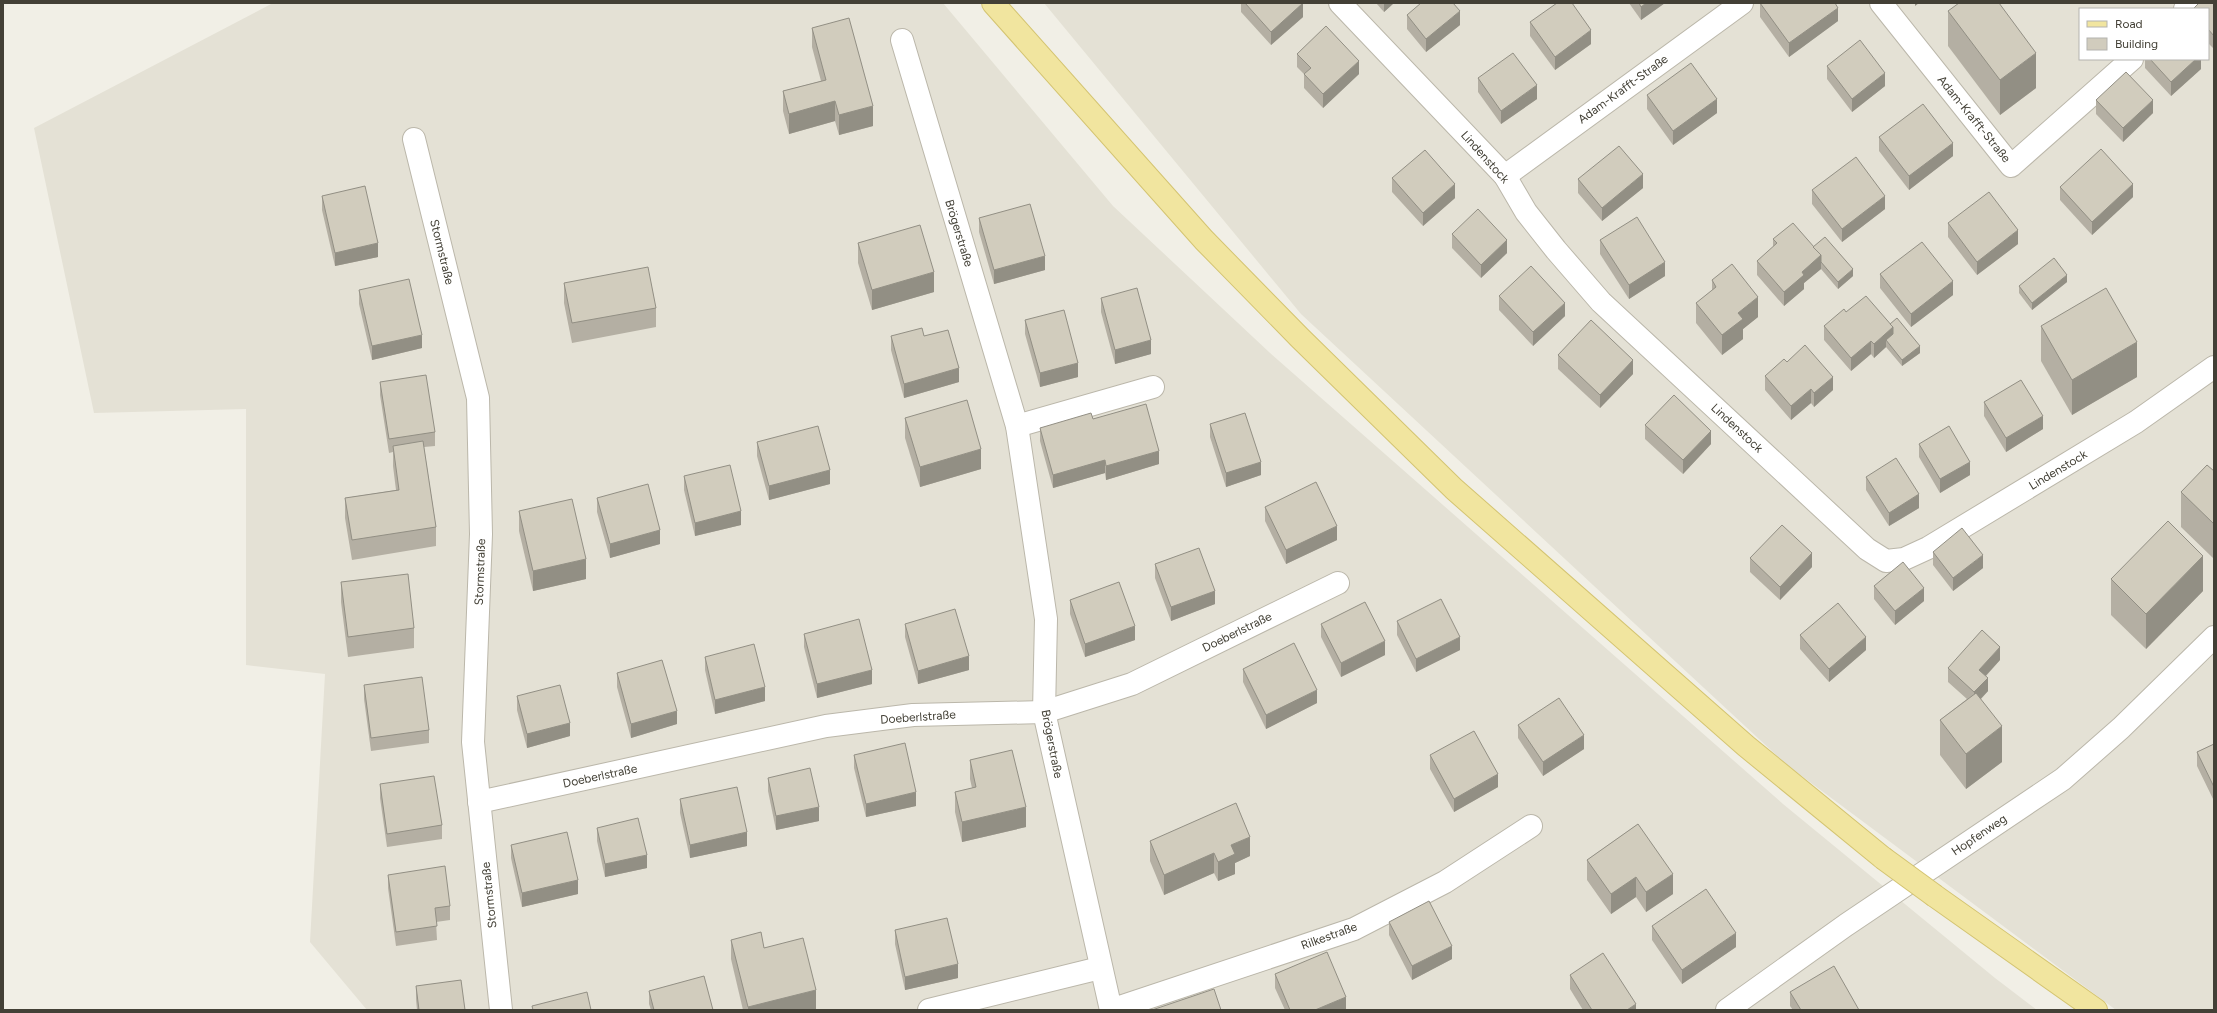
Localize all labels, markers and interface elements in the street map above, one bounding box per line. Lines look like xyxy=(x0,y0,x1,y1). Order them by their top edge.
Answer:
legend xyxy=(2079,8,2209,60)
text: Road xyxy=(2115,17,2143,31)
text: Building xyxy=(2115,37,2158,51)
street label: Adam-Krafft-Straße xyxy=(1575,51,1671,126)
street label: Adam-Krafft-Straße xyxy=(1935,73,2014,166)
street label: Lindenstock xyxy=(1458,128,1512,186)
street label: Brögerstraße xyxy=(942,198,976,269)
street label: Stormstraße xyxy=(427,218,457,286)
street label: Lindenstock xyxy=(1708,401,1766,456)
street label: Lindenstock xyxy=(2026,447,2090,493)
street label: Stormstraße xyxy=(472,538,488,606)
street label: Doeberlstraße xyxy=(1200,609,1274,655)
street label: Doeberlstraße xyxy=(880,707,957,727)
street label: Brögerstraße xyxy=(1038,708,1066,780)
street label: Doeberlstraße xyxy=(562,761,639,791)
street label: Hopfenweg xyxy=(1949,811,2009,859)
street label: Stormstraße xyxy=(479,861,499,929)
street label: Rilkestraße xyxy=(1299,919,1359,953)

